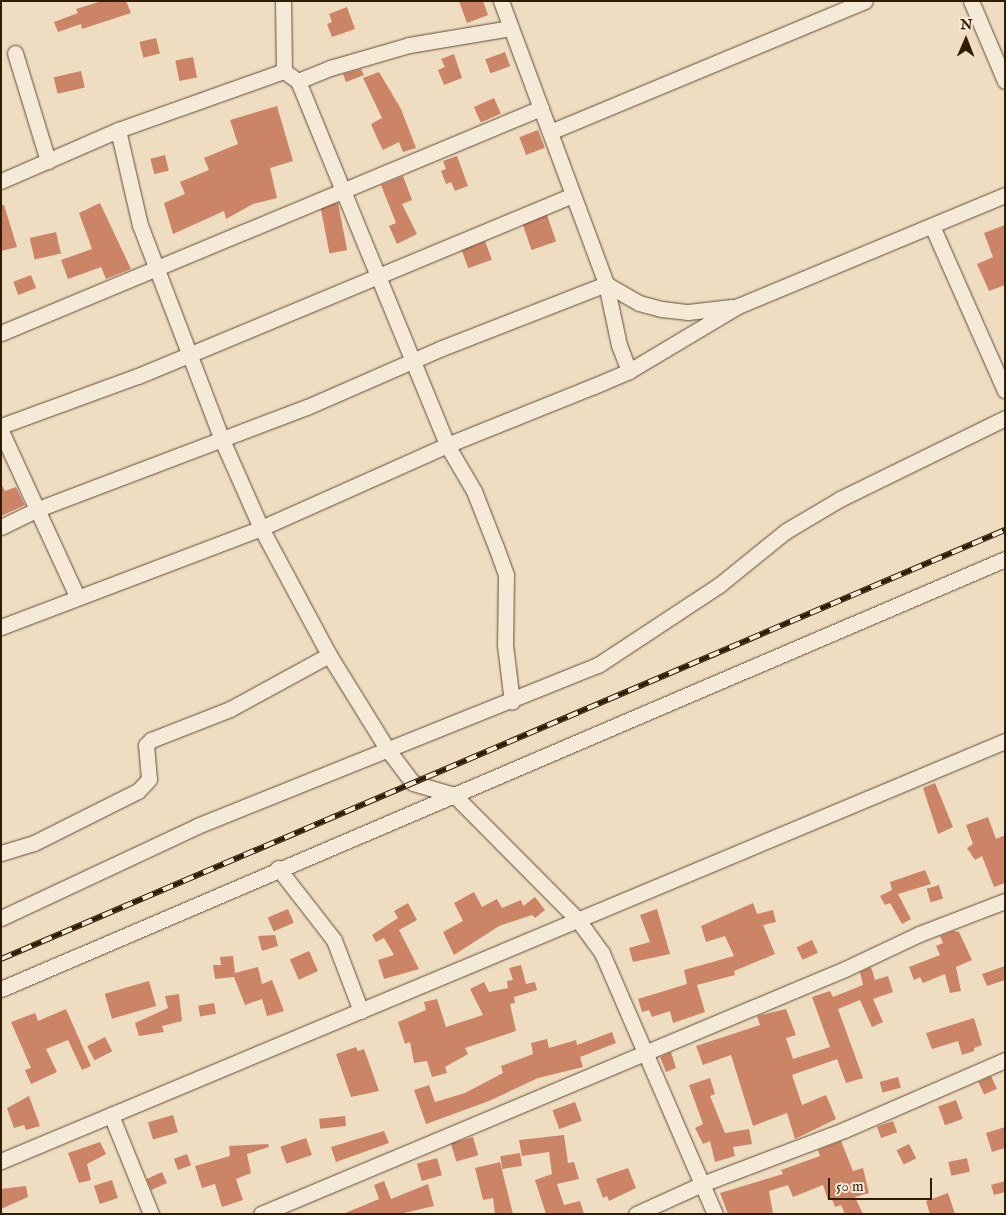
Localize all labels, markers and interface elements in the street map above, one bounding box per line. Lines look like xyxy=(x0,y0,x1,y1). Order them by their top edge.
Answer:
north arrow xyxy=(941,15,991,65)
text: N xyxy=(960,16,972,34)
scale bar xyxy=(831,1168,935,1200)
text: 50 m xyxy=(836,1177,864,1196)

